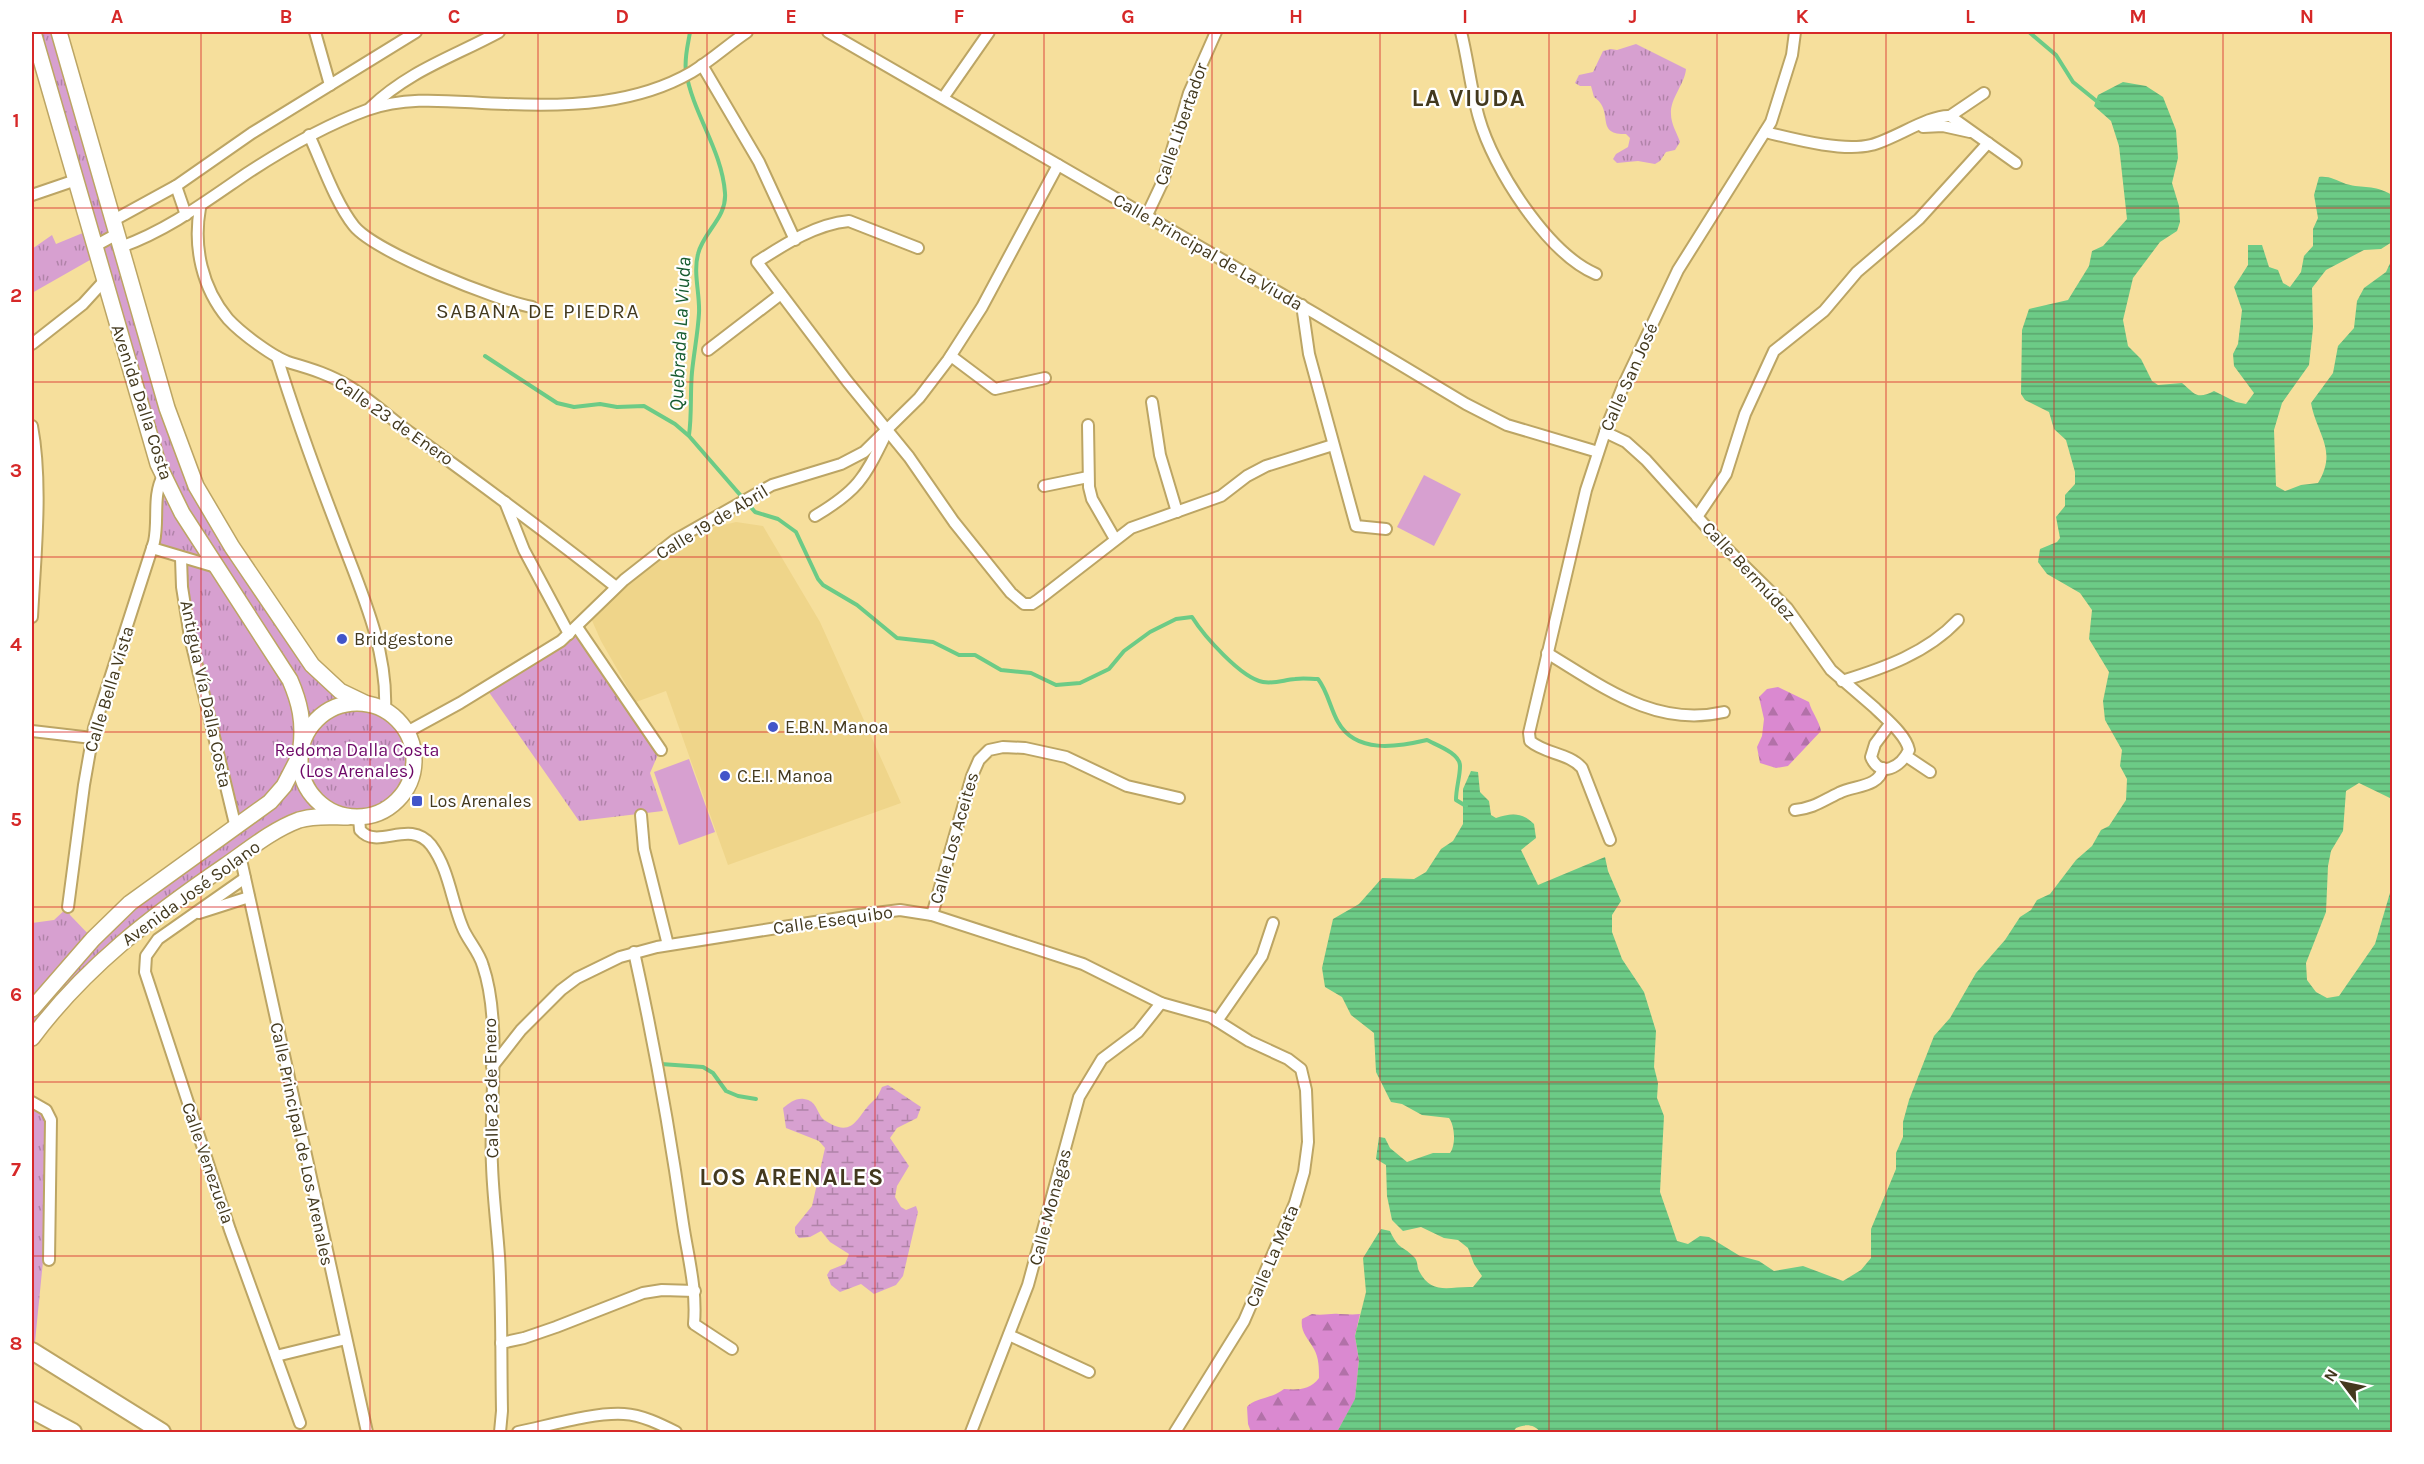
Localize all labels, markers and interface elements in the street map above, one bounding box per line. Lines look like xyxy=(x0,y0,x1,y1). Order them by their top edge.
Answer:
text: A xyxy=(111,5,124,28)
text: B xyxy=(280,5,292,28)
text: C xyxy=(448,5,460,28)
text: D xyxy=(615,5,629,28)
text: E xyxy=(785,5,797,28)
text: F xyxy=(954,5,965,28)
text: G xyxy=(1121,5,1135,28)
text: H xyxy=(1289,5,1303,28)
text: I xyxy=(1462,5,1468,28)
text: J xyxy=(1629,5,1637,28)
text: K xyxy=(1795,5,1809,28)
text: L xyxy=(1965,5,1975,28)
text: M xyxy=(2129,5,2147,28)
text: N xyxy=(2300,5,2314,28)
street label: Calle Libertador xyxy=(1150,59,1212,188)
district label: LA VIUDA xyxy=(1412,84,1526,112)
text: 1 xyxy=(12,109,20,132)
street label: Calle Principal de La Viuda xyxy=(1109,189,1307,315)
water label: Quebrada La Viuda xyxy=(664,256,696,412)
text: 2 xyxy=(10,284,22,307)
district label: SABANA DE PIEDRA xyxy=(436,299,640,323)
street label: Calle San José xyxy=(1595,319,1663,435)
street label: Avenida Dalla Costa xyxy=(106,321,178,483)
street label: Calle 23 de Enero xyxy=(330,372,458,470)
text: 3 xyxy=(10,459,22,482)
street label: Calle 19 de Abril xyxy=(652,480,772,564)
street label: Calle Bermúdez xyxy=(1697,517,1801,625)
street label: Antigua Vía Dalla Costa xyxy=(175,598,237,790)
street label: Calle Bella Vista xyxy=(79,623,139,755)
place label: Bridgestone xyxy=(354,628,453,650)
marker: Bridgestone xyxy=(335,632,349,646)
text: 4 xyxy=(10,633,22,656)
place label: E.B.N. Manoa xyxy=(785,716,888,738)
marker: E.B.N. Manoa xyxy=(766,720,780,734)
park label: Redoma Dalla Costa (Los Arenales) xyxy=(275,739,439,782)
place label: C.E.I. Manoa xyxy=(737,765,833,787)
marker: C.E.I. Manoa xyxy=(718,769,732,783)
street label: Calle Los Aceites xyxy=(925,769,983,907)
place label: Los Arenales xyxy=(429,790,532,812)
marker: Los Arenales xyxy=(410,794,424,808)
text: 5 xyxy=(10,808,22,831)
street label: Avenida José Solano xyxy=(117,835,265,951)
street label: Calle Esequibo xyxy=(772,901,894,939)
text: 6 xyxy=(10,983,22,1006)
street label: Calle 23 de Enero xyxy=(479,1017,503,1159)
street label: Calle Principal de Los Arenales xyxy=(265,1020,339,1268)
street label: Calle Venezuela xyxy=(177,1099,239,1227)
street label: Calle Monagas xyxy=(1024,1146,1076,1268)
text: 7 xyxy=(11,1158,21,1181)
district label: LOS ARENALES xyxy=(699,1163,885,1191)
street label: Calle La Mata xyxy=(1241,1202,1303,1310)
text: 8 xyxy=(10,1332,22,1355)
north arrow xyxy=(2313,1353,2373,1413)
text: N xyxy=(2320,1365,2342,1385)

